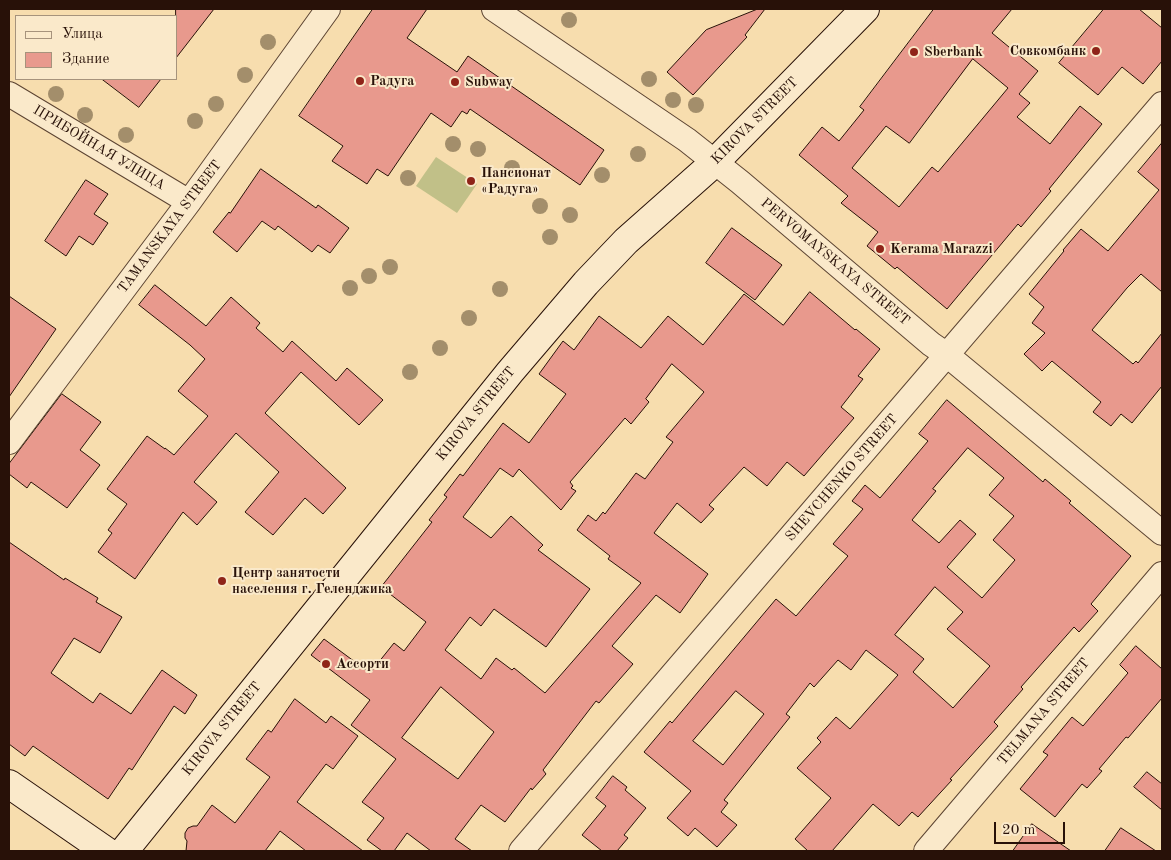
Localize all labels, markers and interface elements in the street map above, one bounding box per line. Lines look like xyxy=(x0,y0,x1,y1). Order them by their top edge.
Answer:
legend xyxy=(15,15,178,80)
text: Улица xyxy=(62,27,103,42)
place label: Совкомбанк xyxy=(1010,43,1086,59)
place label: Sberbank xyxy=(924,44,983,60)
marker: Совкомбанк xyxy=(1090,45,1102,57)
marker: Sberbank xyxy=(908,46,920,58)
text: Здание xyxy=(62,52,109,67)
place label: Радуга xyxy=(370,73,414,89)
place label: Subway xyxy=(465,74,513,90)
street label: KIROVA STREET xyxy=(708,74,802,168)
marker: Радуга xyxy=(354,75,366,87)
marker: Subway xyxy=(449,76,461,88)
street label: ПРИБОЙНАЯ УЛИЦА xyxy=(30,102,168,194)
street label: TAMANSKAYA STREET xyxy=(114,157,226,297)
place label: Пансионат «Радуга» xyxy=(481,165,551,198)
marker: Пансионат «Радуга» xyxy=(465,175,477,187)
street label: PERVOMAYSKAYA STREET xyxy=(757,195,913,329)
place label: Kerama Marazzi xyxy=(890,241,993,257)
marker: Kerama Marazzi xyxy=(874,243,886,255)
street label: KIROVA STREET xyxy=(433,364,519,464)
street label: SHEVCHENKO STREET xyxy=(782,411,902,545)
place label: Центр занятости населения г. Геленджика xyxy=(232,565,392,598)
marker: Центр занятости населения г. Геленджика xyxy=(216,575,228,587)
street label: TELMANA STREET xyxy=(994,655,1094,769)
place label: Ассорти xyxy=(336,656,389,672)
marker: Ассорти xyxy=(320,658,332,670)
street label: KIROVA STREET xyxy=(179,679,265,779)
scale bar xyxy=(996,812,1067,844)
text: 20 m xyxy=(1002,823,1036,838)

